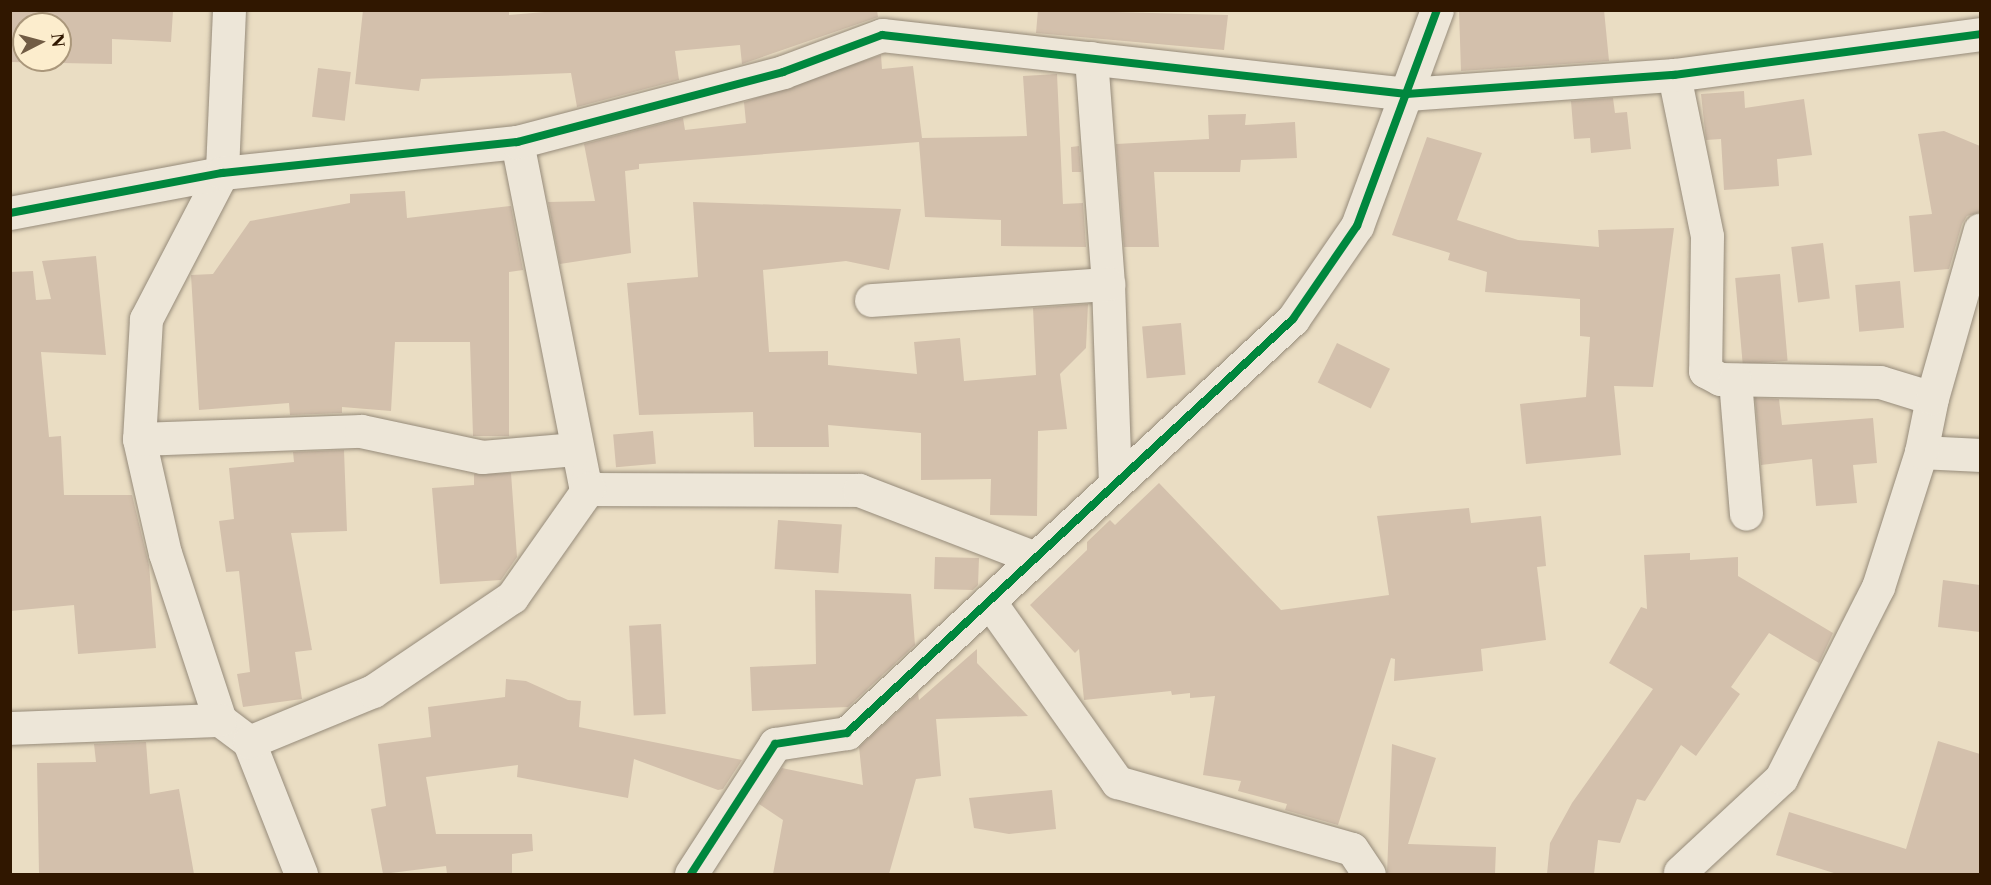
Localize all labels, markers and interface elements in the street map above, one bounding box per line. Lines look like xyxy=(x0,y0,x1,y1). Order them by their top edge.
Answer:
north arrow xyxy=(12,12,72,72)
text: N xyxy=(47,32,69,48)

